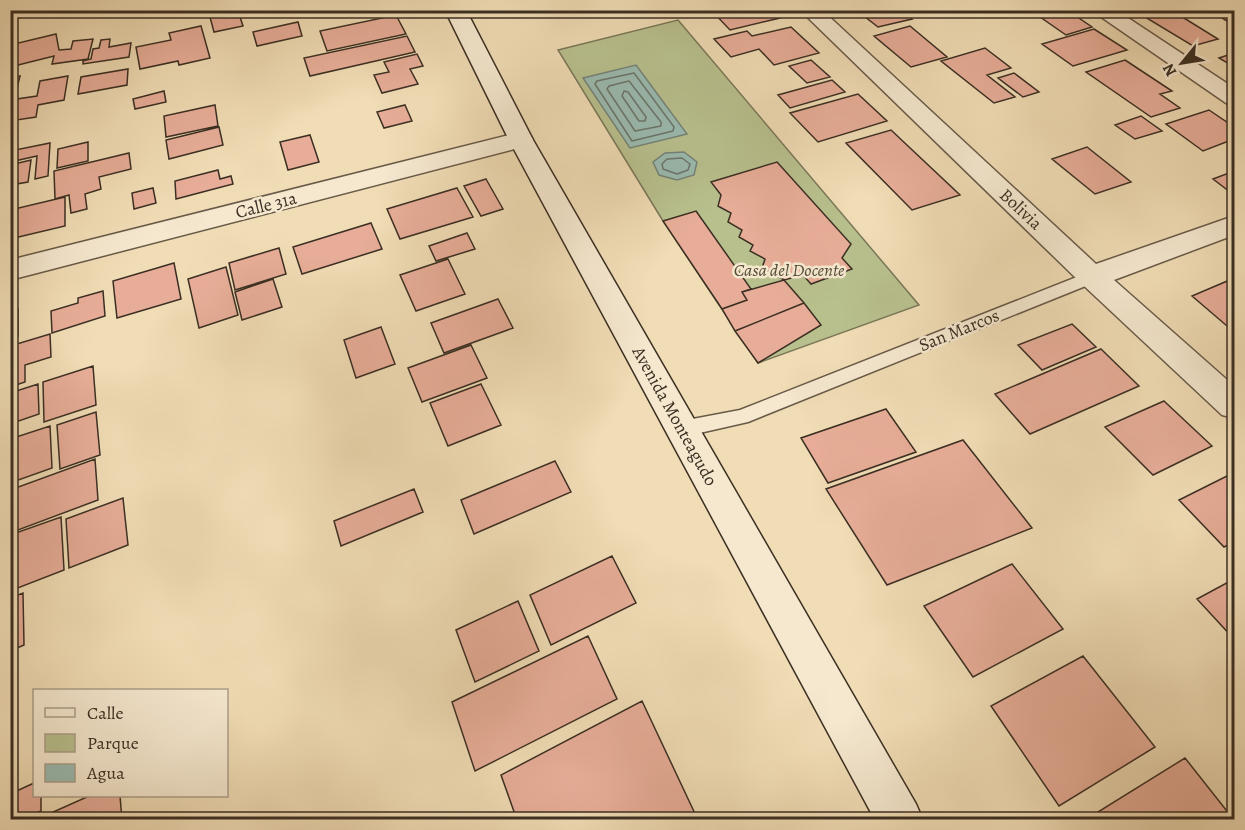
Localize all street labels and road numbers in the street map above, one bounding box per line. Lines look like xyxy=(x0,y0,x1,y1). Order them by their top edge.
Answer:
street label: Bolivia xyxy=(994,183,1048,235)
street label: Calle 31a xyxy=(233,186,300,224)
street label: San Marcos xyxy=(915,303,1003,357)
street label: Avenida Monteagudo xyxy=(626,341,723,490)

